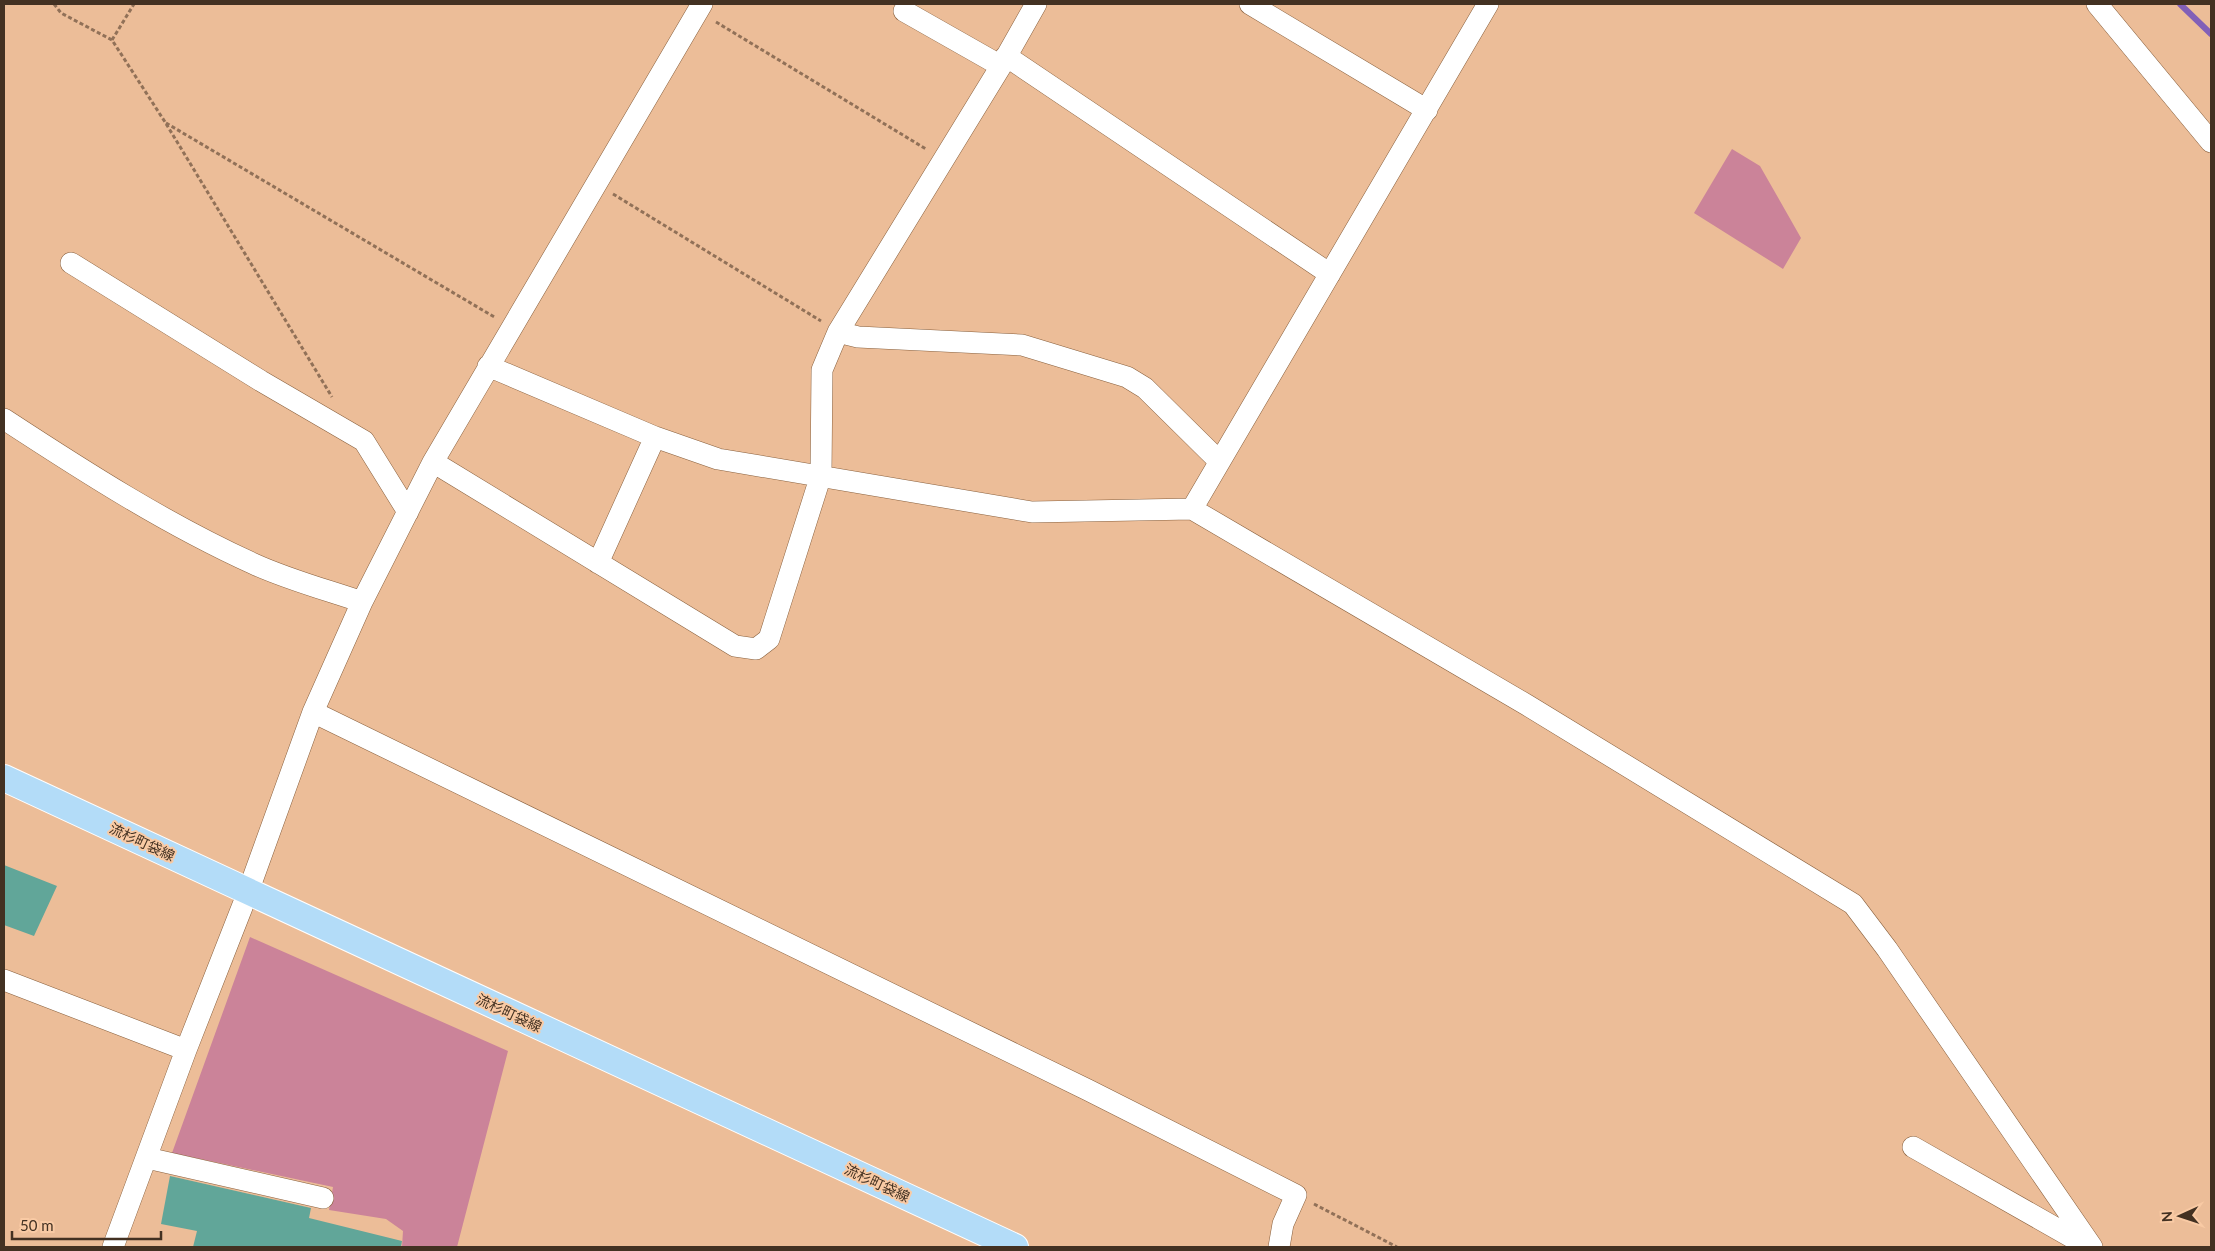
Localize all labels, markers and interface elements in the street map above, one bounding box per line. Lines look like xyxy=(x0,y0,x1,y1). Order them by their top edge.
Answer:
street label: 流杉町袋線 xyxy=(107,819,178,864)
street label: 流杉町袋線 xyxy=(474,990,545,1035)
street label: 流杉町袋線 xyxy=(842,1160,913,1205)
north arrow xyxy=(2155,1191,2205,1241)
scale bar xyxy=(12,1208,161,1240)
text: N xyxy=(2158,1211,2175,1223)
text: 50 m xyxy=(20,1216,54,1234)

